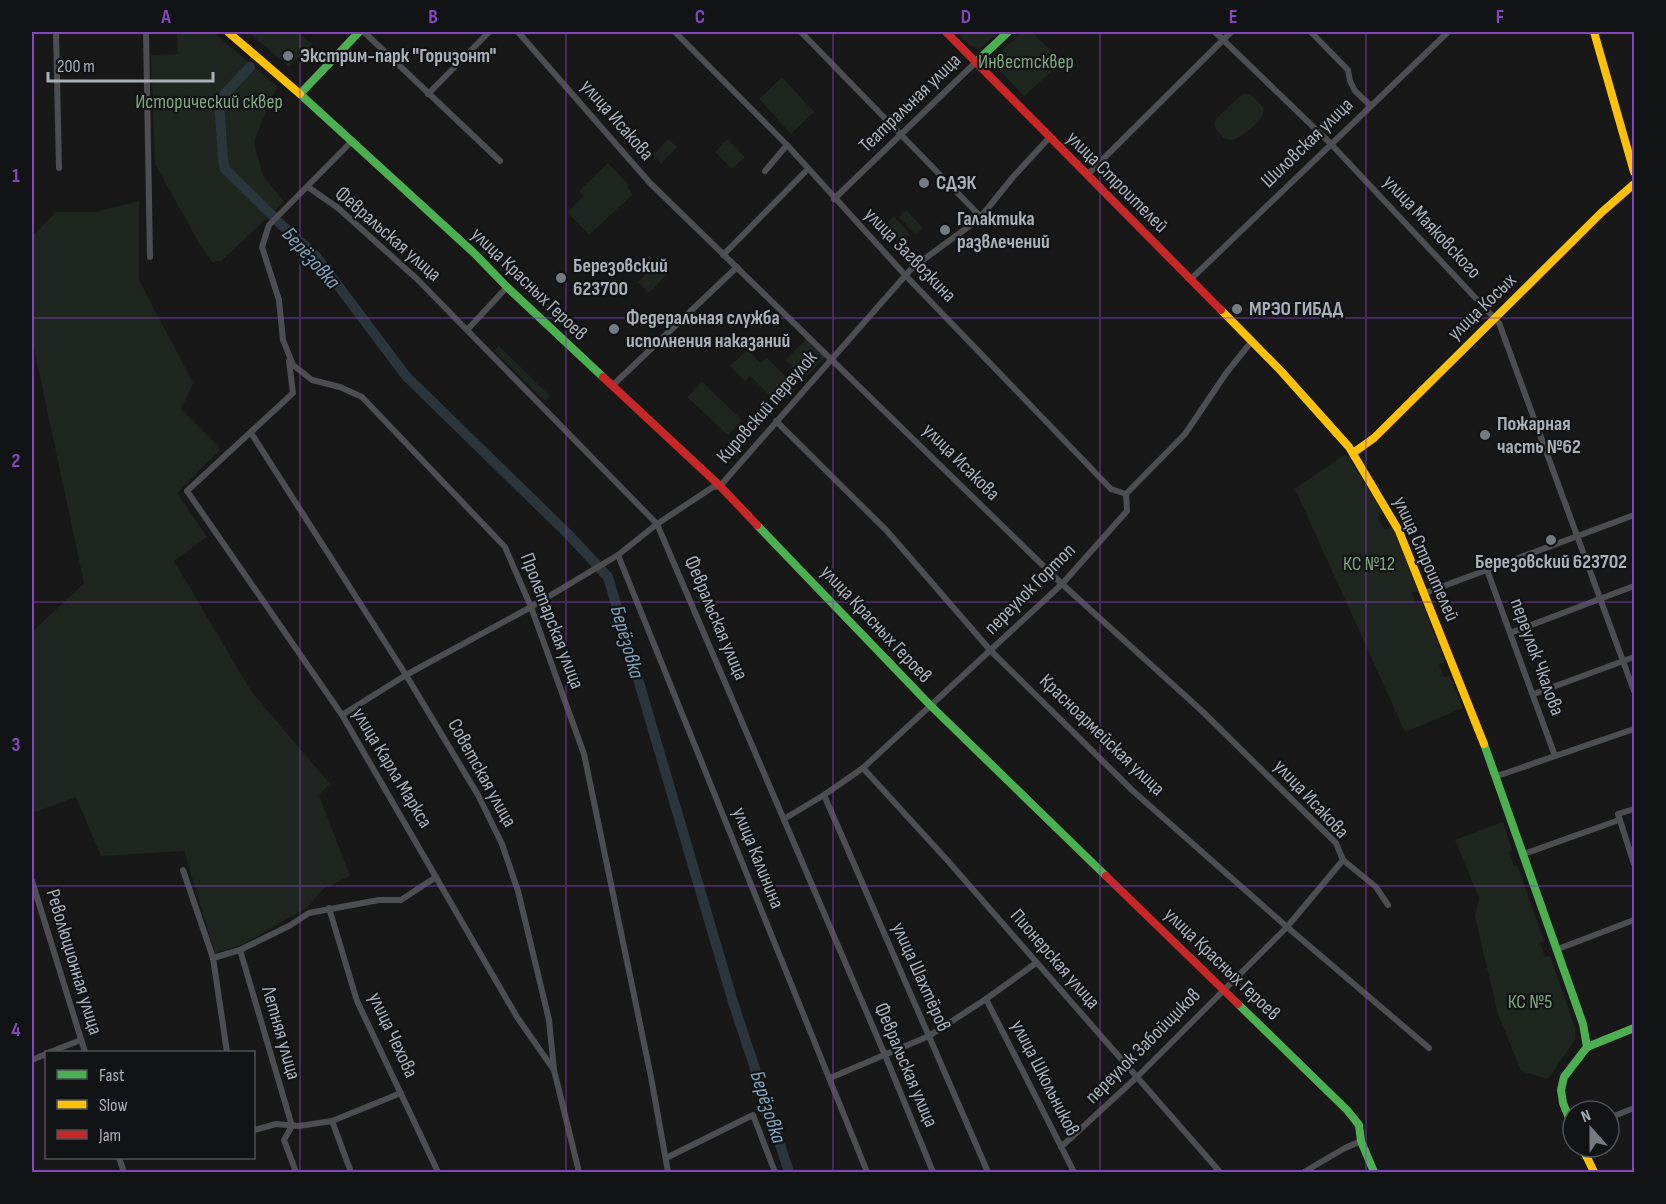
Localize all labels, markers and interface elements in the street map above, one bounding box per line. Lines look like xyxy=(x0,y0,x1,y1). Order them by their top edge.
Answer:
text: A xyxy=(160,5,171,29)
text: B xyxy=(428,5,438,29)
text: C xyxy=(695,5,705,29)
text: D xyxy=(961,5,971,29)
text: E xyxy=(1229,5,1237,29)
text: F xyxy=(1496,5,1504,29)
place label: Экстрим-парк "Горизонт" xyxy=(300,44,497,68)
scale bar xyxy=(48,45,213,83)
street label: Театральная улица xyxy=(854,48,966,158)
marker: Экстрим-парк "Горизонт" xyxy=(281,49,295,63)
park label: Инвестсквер xyxy=(978,50,1074,74)
text: 200 m xyxy=(57,56,95,77)
street label: улица Исакова xyxy=(575,75,659,165)
park label: Исторический сквер xyxy=(135,90,283,114)
street label: Шиловская улица xyxy=(1256,93,1358,193)
street label: улица Строителей xyxy=(1061,126,1173,238)
text: 1 xyxy=(12,164,20,188)
street label: улица Маяковского xyxy=(1378,170,1486,284)
place label: СДЭК xyxy=(936,171,977,195)
marker: СДЭК xyxy=(917,176,931,190)
street label: Февральская улица xyxy=(330,181,446,287)
street label: улица Загвозкина xyxy=(859,203,961,307)
place label: Галактика развлечений xyxy=(957,207,1050,254)
water label: Берёзовка xyxy=(277,222,346,294)
street label: улица Красных Героев xyxy=(466,222,592,346)
marker: Галактика развлечений xyxy=(938,223,952,237)
place label: Березовский 623700 xyxy=(573,254,668,301)
street label: улица Косых xyxy=(1443,268,1522,346)
marker: Березовский 623700 xyxy=(554,271,568,285)
place label: МРЭО ГИБДД xyxy=(1249,297,1344,321)
marker: МРЭО ГИБДД xyxy=(1230,302,1244,316)
place label: Федеральная служба исполнения наказаний xyxy=(626,306,790,353)
marker: Федеральная служба исполнения наказаний xyxy=(607,322,621,336)
street label: Кировский переулок xyxy=(712,346,823,468)
place label: Пожарная часть №62 xyxy=(1497,412,1581,459)
street label: улица Исакова xyxy=(917,418,1005,506)
marker: Пожарная часть №62 xyxy=(1478,428,1492,442)
text: 2 xyxy=(12,449,20,473)
street label: улица Строителей xyxy=(1388,493,1464,625)
marker: Березовский 623702 xyxy=(1544,533,1558,547)
street label: переулок Гортоп xyxy=(980,539,1080,639)
street label: Пролетарская улица xyxy=(515,550,589,692)
place label: Березовский 623702 xyxy=(1475,550,1627,574)
street label: Февральская улица xyxy=(679,552,753,684)
park label: КС №12 xyxy=(1343,552,1395,576)
street label: улица Красных Героев xyxy=(815,560,937,688)
street label: переулок Чкалова xyxy=(1505,595,1569,719)
water label: Берёзовка xyxy=(605,603,649,682)
street label: Красноармейская улица xyxy=(1034,669,1170,801)
street label: улица Карла Маркса xyxy=(347,704,437,832)
street label: Советская улица xyxy=(442,715,522,831)
text: 3 xyxy=(12,733,21,757)
street label: улица Исакова xyxy=(1268,754,1354,844)
street label: улица Калинина xyxy=(727,804,789,912)
street label: Революционная улица xyxy=(40,886,108,1038)
street label: улица Красных Героев xyxy=(1159,902,1285,1026)
street label: Пионерская улица xyxy=(1005,904,1105,1014)
street label: улица Шахтёров xyxy=(886,919,956,1035)
street label: Летняя улица xyxy=(256,983,306,1082)
street label: переулок Забойщиков xyxy=(1080,983,1206,1109)
street label: улица Чехова xyxy=(363,989,423,1081)
park label: КС №5 xyxy=(1508,990,1552,1014)
street label: Февральская улица xyxy=(869,999,943,1131)
street label: улица Школьников xyxy=(1005,1016,1085,1140)
text: 4 xyxy=(11,1018,21,1042)
legend xyxy=(45,1051,255,1159)
text: Fast xyxy=(99,1065,125,1086)
water label: Берёзовка xyxy=(745,1068,792,1147)
text: Slow xyxy=(99,1095,128,1116)
north arrow xyxy=(1561,1099,1621,1159)
text: N xyxy=(1579,1106,1594,1127)
text: Jam xyxy=(98,1125,121,1146)

